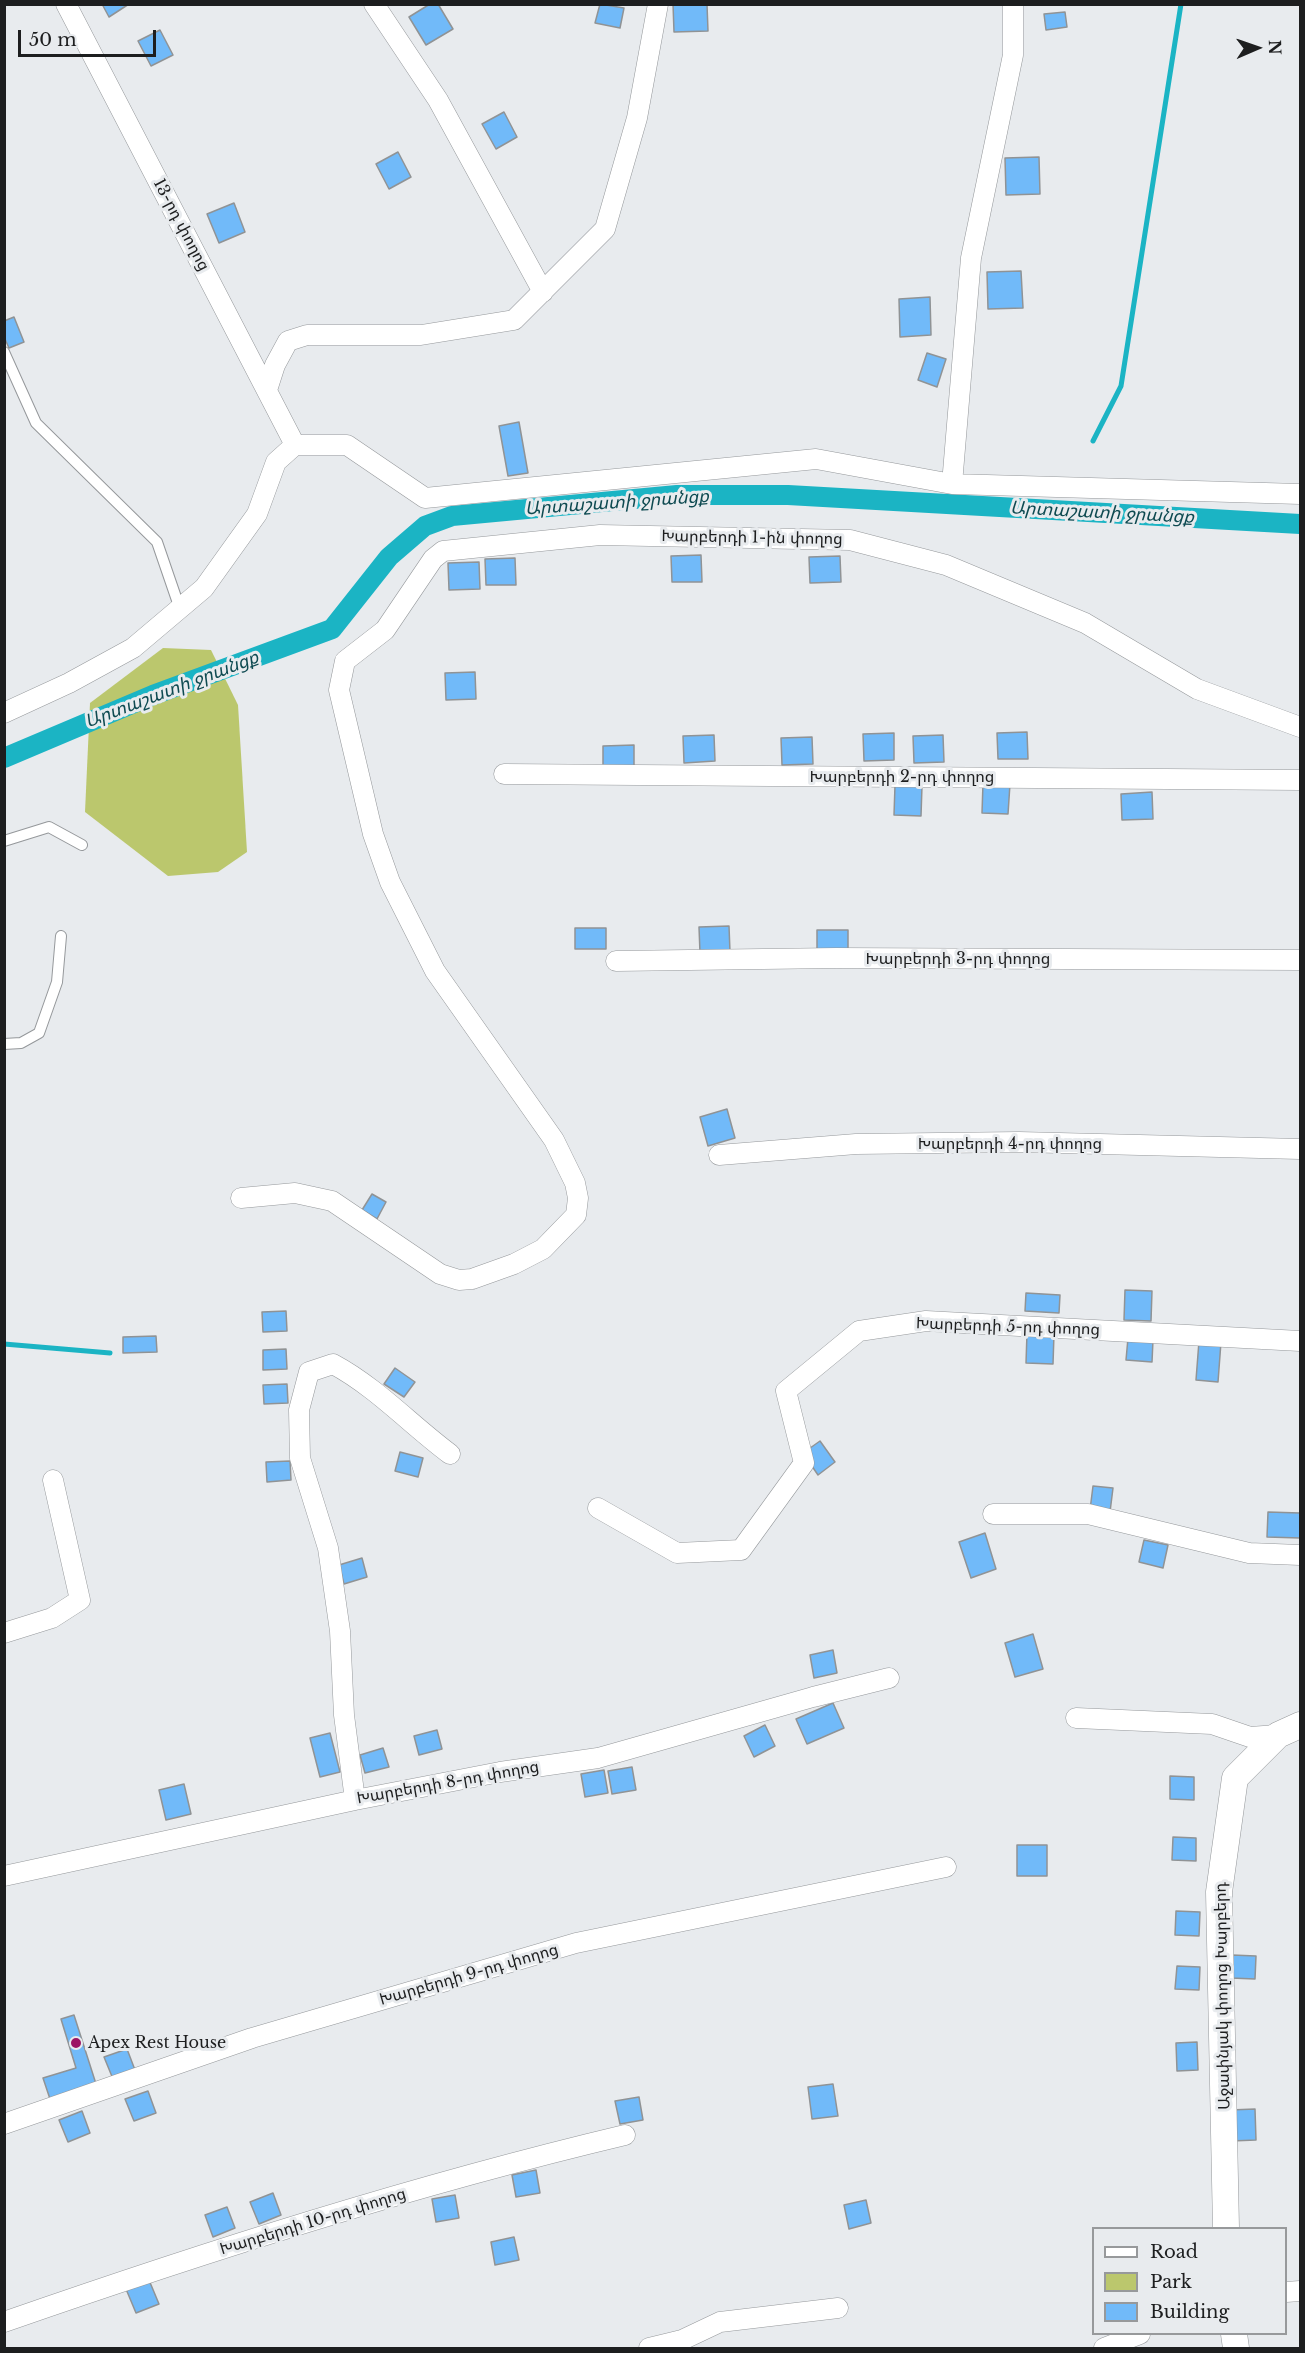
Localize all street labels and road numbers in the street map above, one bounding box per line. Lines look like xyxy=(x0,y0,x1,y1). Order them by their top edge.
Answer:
street label: 13-րդ փողոց xyxy=(149,176,213,274)
street label: Խարբերդի 1-ին փողոց xyxy=(661,527,843,549)
street label: Խարբերդի 2-րդ փողոց xyxy=(810,767,994,787)
street label: Խարբերդի 3-րդ փողոց xyxy=(866,949,1050,969)
street label: Խարբերդի 4-րդ փողոց xyxy=(918,1134,1102,1154)
street label: Խարբերդի 5-րդ փողոց xyxy=(916,1314,1100,1340)
street label: Խարբերդի 8-րդ փողոց xyxy=(355,1758,541,1808)
street label: Աջափնյակ փողոց Խարբերդ xyxy=(1211,1882,1235,2110)
street label: Խարբերդի 9-րդ փողոց xyxy=(377,1940,561,2010)
street label: Խարբերդի 10-րդ փողոց xyxy=(218,2185,408,2259)

